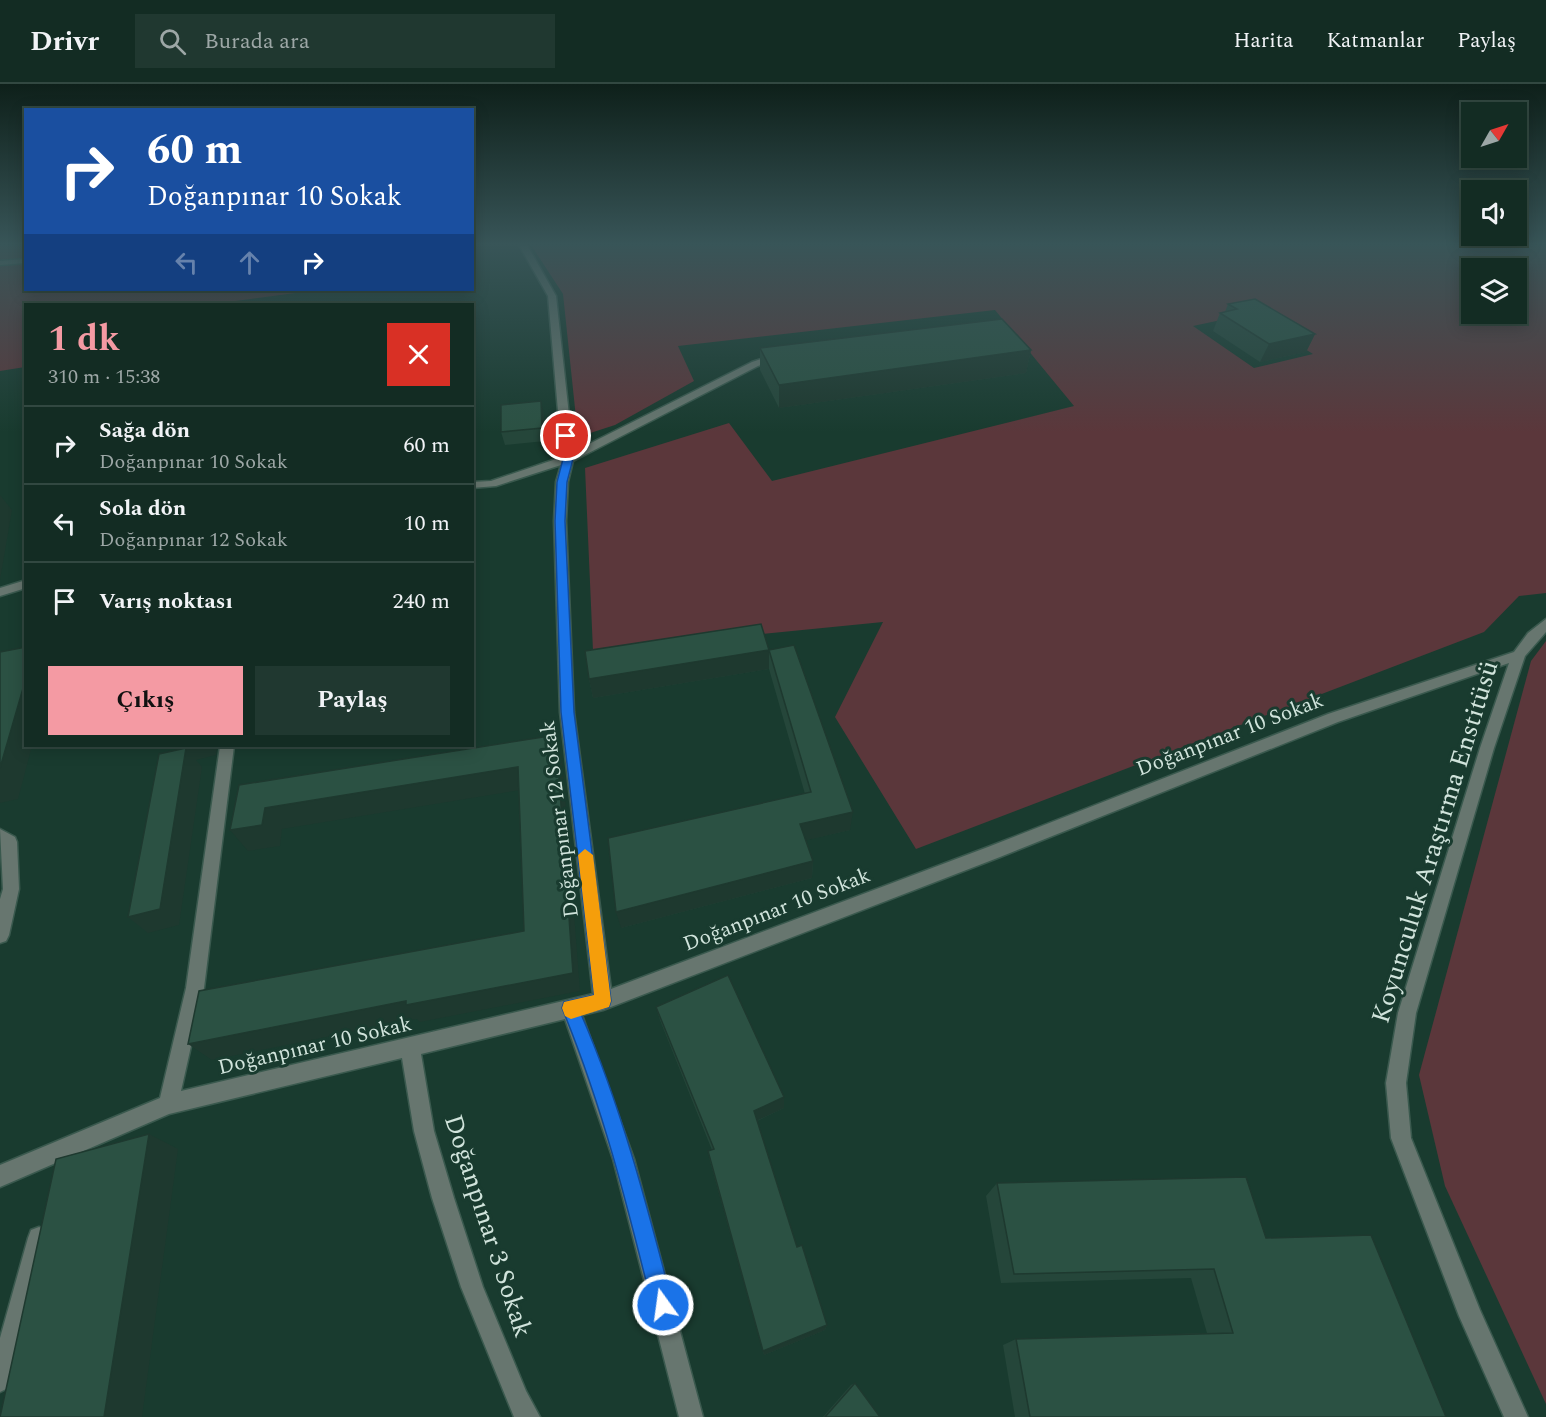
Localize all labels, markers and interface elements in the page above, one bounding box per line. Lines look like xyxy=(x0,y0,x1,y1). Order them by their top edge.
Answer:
search box xyxy=(135,14,555,68)
text: Drivr xyxy=(30,20,99,63)
icon: search xyxy=(156,25,189,58)
text: Burada ara xyxy=(204,25,310,58)
text: Harita xyxy=(1234,25,1293,57)
text: Katmanlar xyxy=(1326,25,1424,57)
text: Paylaş xyxy=(1457,25,1516,57)
north arrow xyxy=(1461,102,1527,168)
map controls xyxy=(1461,102,1527,324)
text: 60 m xyxy=(147,119,242,182)
icon: right xyxy=(48,132,126,210)
text: Doğanpınar 10 Sokak xyxy=(147,176,402,218)
button: sound xyxy=(1461,180,1527,246)
icon: left xyxy=(170,246,203,279)
icon: ahead xyxy=(233,246,266,279)
icon: right xyxy=(296,246,329,279)
button: layers xyxy=(1461,258,1527,324)
text: 1 dk xyxy=(48,312,120,367)
button: close xyxy=(387,323,450,386)
text: 310 m · 15:38 xyxy=(48,362,160,392)
pin xyxy=(540,410,591,461)
text: Sağa dön xyxy=(99,414,190,447)
icon: arrive xyxy=(549,419,582,452)
icon: right xyxy=(48,429,81,462)
text: 60 m xyxy=(404,429,450,462)
text: Doğanpınar 10 Sokak xyxy=(99,447,288,477)
text: Sola dön xyxy=(99,492,186,525)
icon: left xyxy=(48,507,81,540)
text: 10 m xyxy=(404,507,450,540)
text: Doğanpınar 12 Sokak xyxy=(99,525,288,555)
icon: arrive xyxy=(48,585,81,618)
text: Varış noktası xyxy=(99,585,233,618)
text: 240 m xyxy=(393,585,450,618)
street label: Koyunculuk Araştırma Enstitüsü xyxy=(1361,656,1509,1028)
button: Çıkış xyxy=(48,666,243,735)
button: Paylaş xyxy=(255,666,450,735)
street label: Doğanpınar 10 Sokak xyxy=(1132,684,1329,785)
street label: Doğanpınar 12 Sokak xyxy=(532,718,588,919)
street label: Doğanpınar 10 Sokak xyxy=(679,859,876,960)
street label: Doğanpınar 10 Sokak xyxy=(215,1008,415,1084)
street label: Doğanpınar 3 Sokak xyxy=(433,1109,543,1343)
position arrow xyxy=(631,1273,695,1337)

